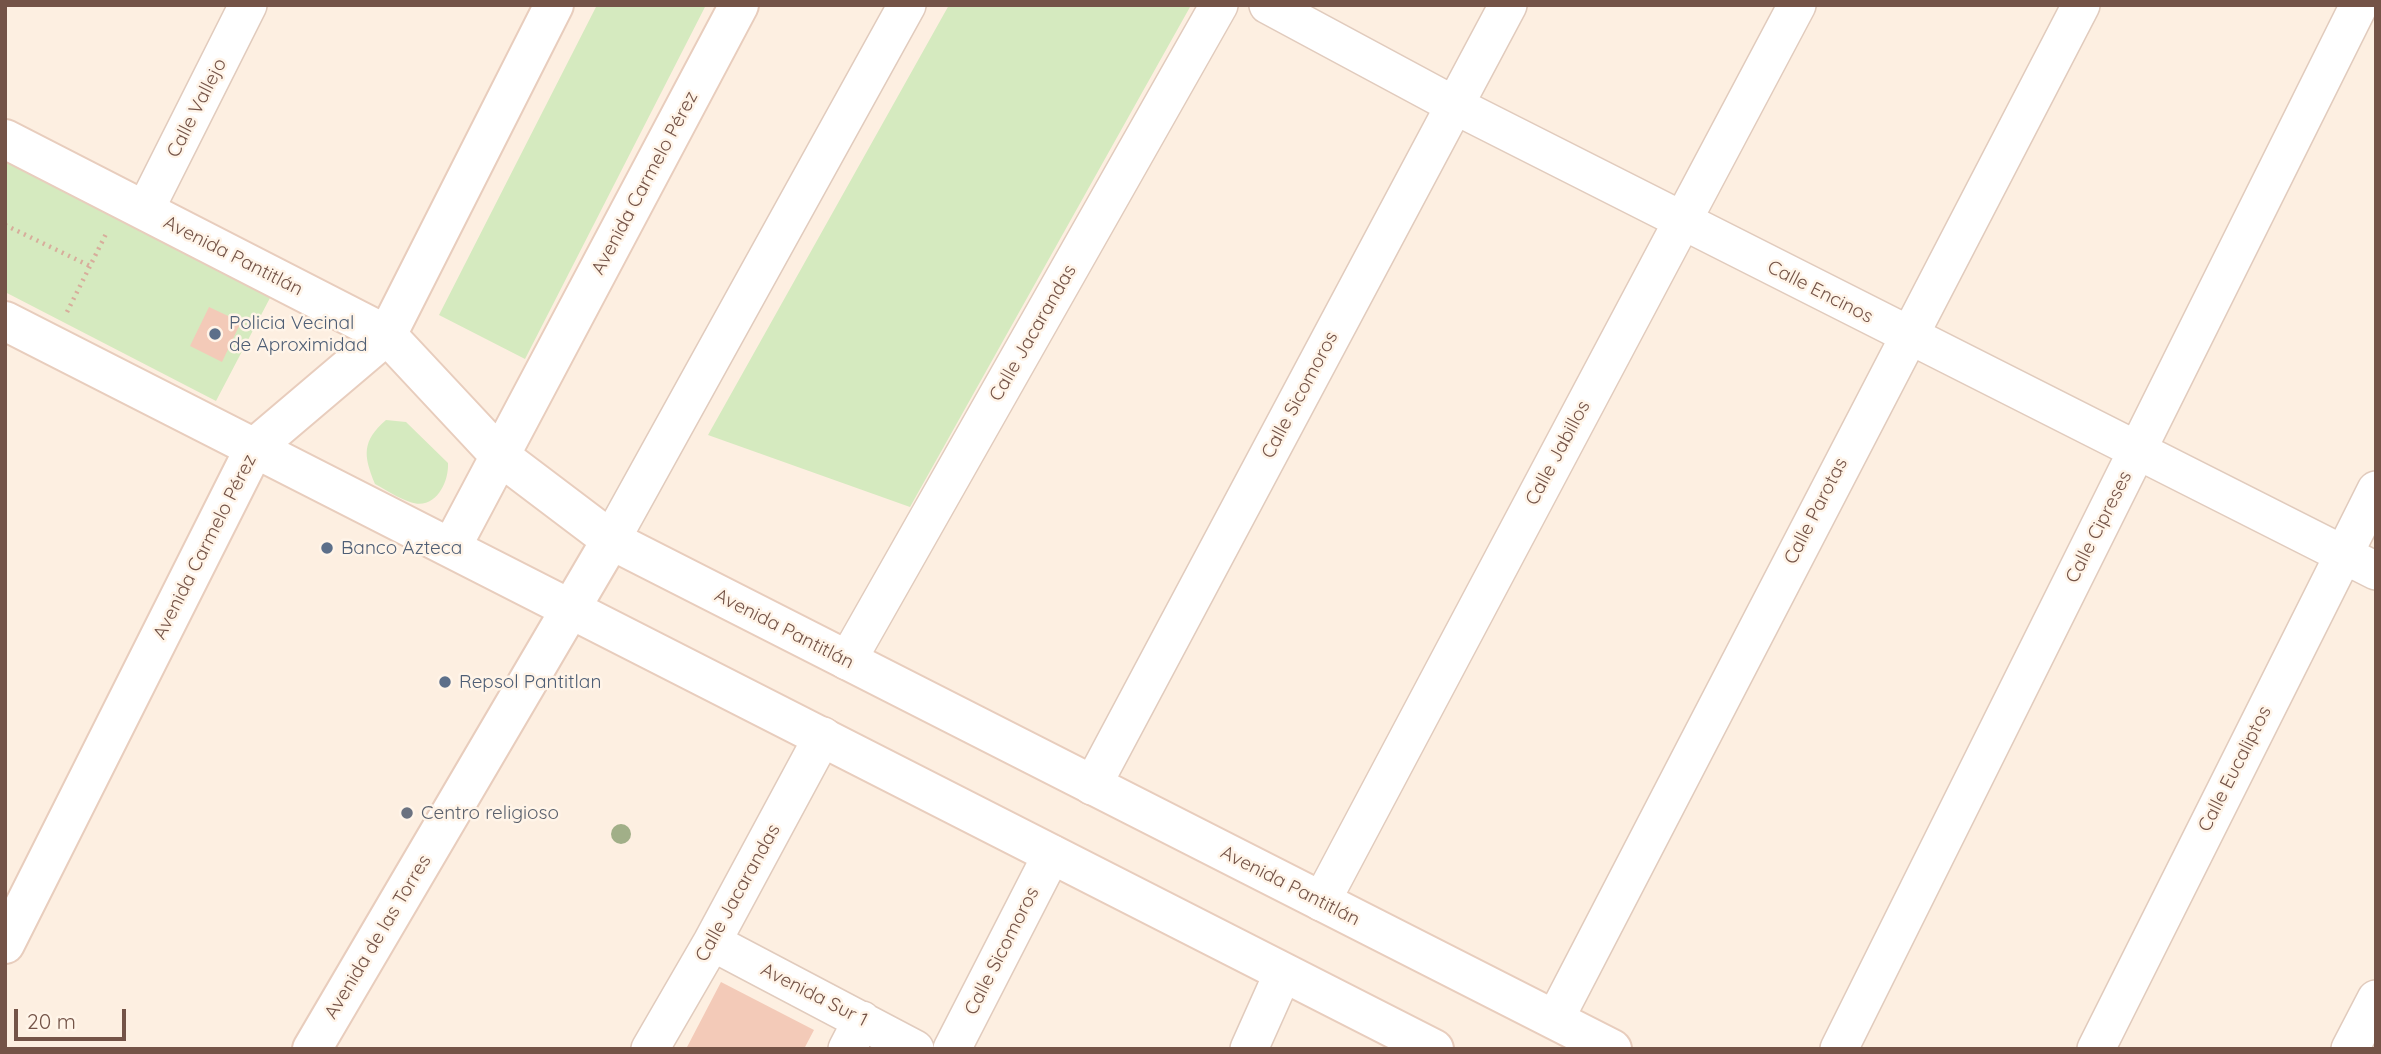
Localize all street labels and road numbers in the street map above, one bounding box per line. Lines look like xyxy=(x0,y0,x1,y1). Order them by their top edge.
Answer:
street label: Calle Vallejo xyxy=(162,55,232,161)
street label: Avenida Carmelo Pérez xyxy=(587,87,703,279)
street label: Avenida Pantitlán xyxy=(160,211,306,301)
street label: Calle Encinos xyxy=(1763,256,1877,328)
street label: Calle Jacarandas xyxy=(985,261,1081,405)
street label: Calle Sicomoros xyxy=(1257,328,1343,462)
street label: Calle Jabillos xyxy=(1521,397,1595,509)
street label: Avenida Carmelo Pérez xyxy=(148,451,262,643)
street label: Calle Parotas xyxy=(1779,454,1853,568)
street label: Calle Cipreses xyxy=(2061,467,2137,587)
street label: Avenida Pantitlán xyxy=(711,584,857,674)
street label: Calle Eucaliptos xyxy=(2194,702,2276,836)
street label: Calle Jacarandas xyxy=(691,820,785,966)
street label: Avenida Pantitlán xyxy=(1217,841,1363,931)
street label: Avenida de las Torres xyxy=(320,851,436,1023)
street label: Calle Sicomoros xyxy=(960,883,1044,1019)
street label: Avenida Sur 1 xyxy=(757,958,871,1032)

